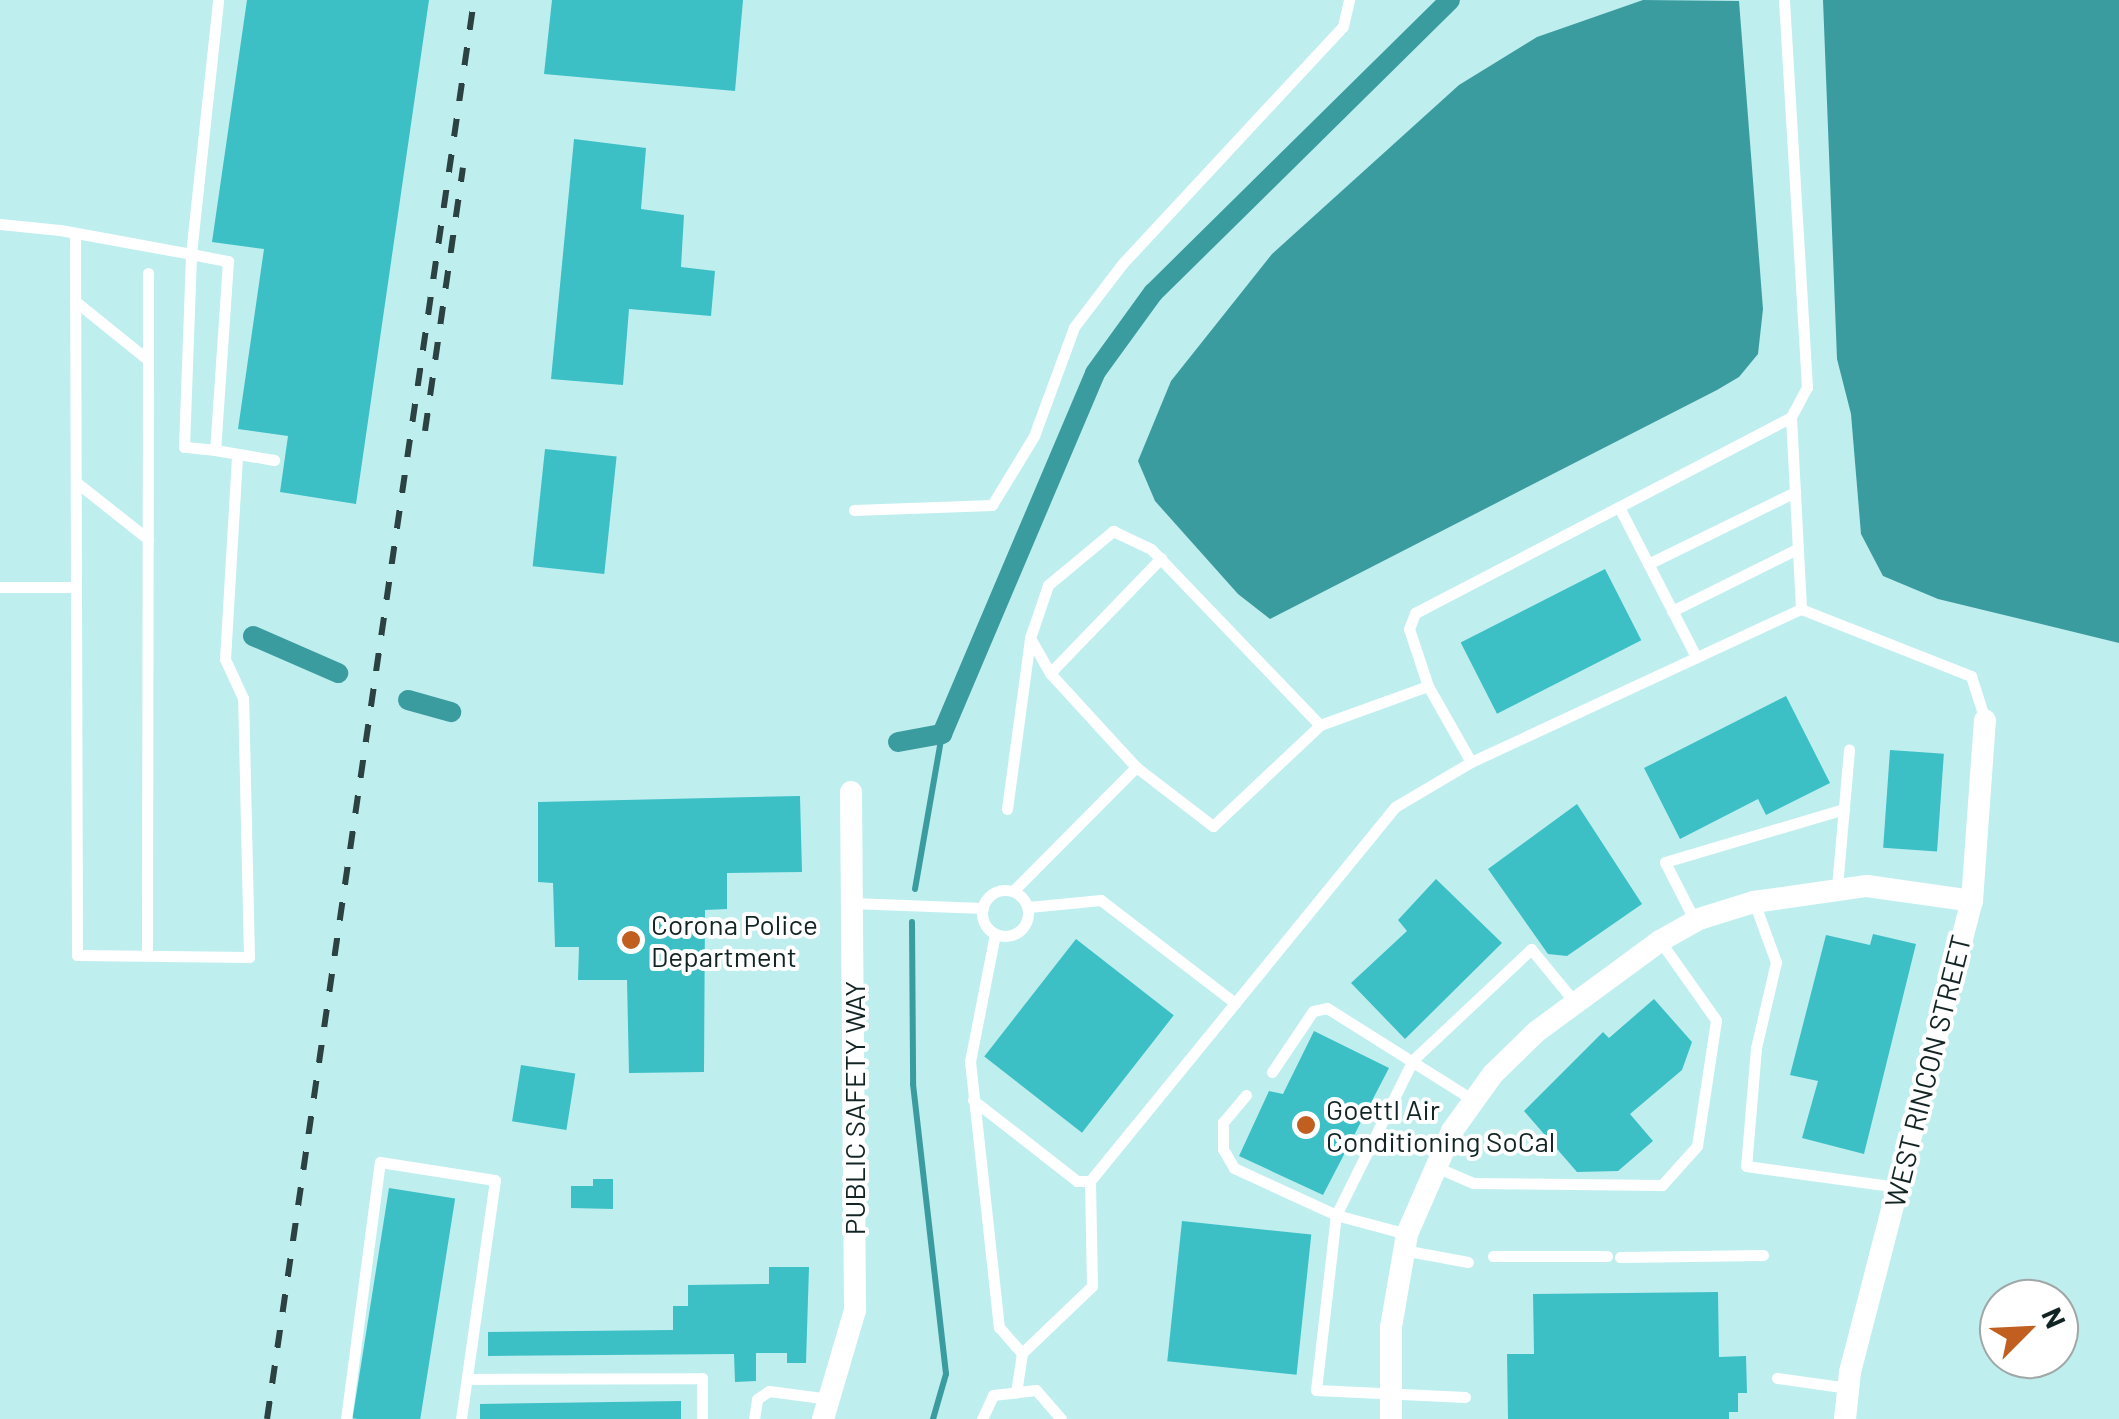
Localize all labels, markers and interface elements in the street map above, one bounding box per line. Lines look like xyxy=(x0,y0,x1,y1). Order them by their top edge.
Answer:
place label: Corona Police Department xyxy=(651,907,818,973)
marker: Corona Police Department xyxy=(620,929,642,951)
street label: WEST RINCON STREET xyxy=(1877,931,1977,1211)
street label: PUBLIC SAFETY WAY xyxy=(837,981,871,1235)
place label: Goettl Air Conditioning SoCal xyxy=(1326,1092,1555,1158)
marker: Goettl Air Conditioning SoCal xyxy=(1295,1114,1317,1136)
north arrow xyxy=(1979,1279,2079,1379)
text: N xyxy=(2035,1302,2074,1333)

